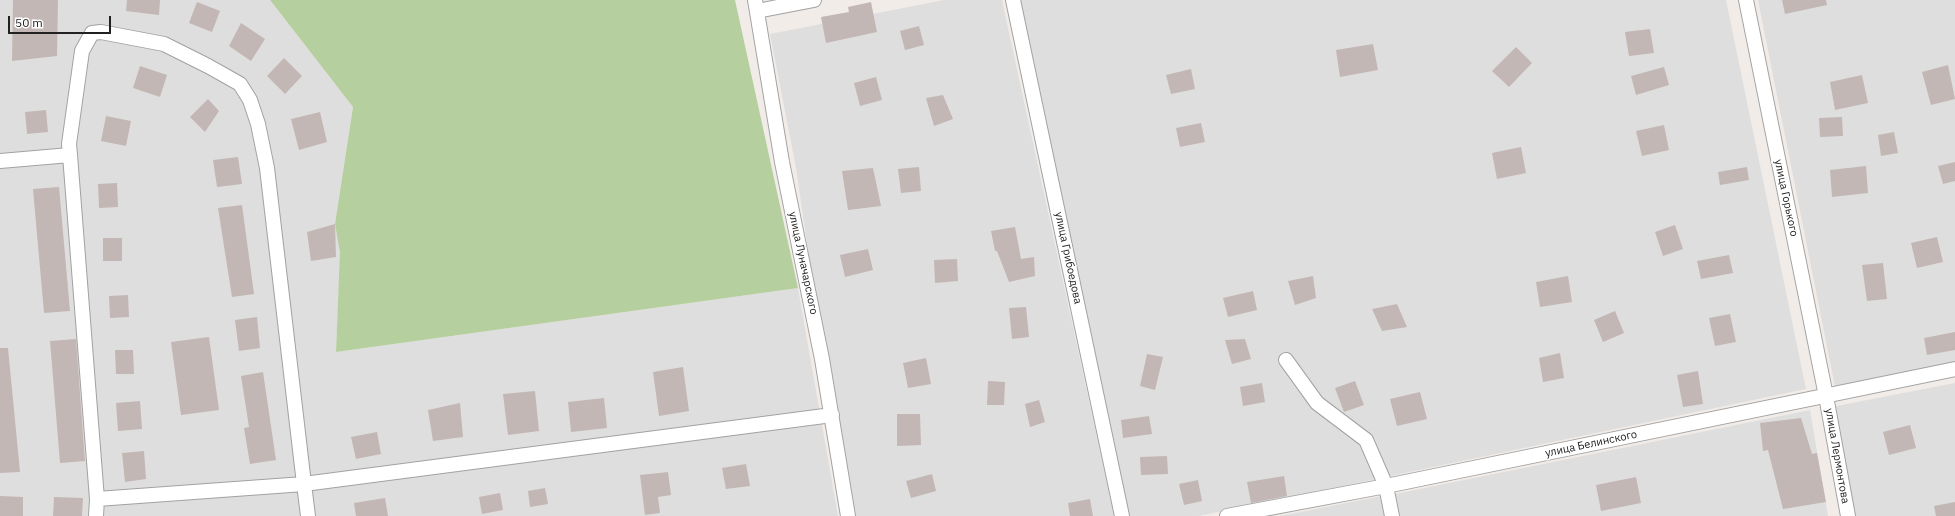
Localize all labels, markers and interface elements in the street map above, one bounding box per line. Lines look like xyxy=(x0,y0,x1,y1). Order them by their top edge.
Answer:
scale bar xyxy=(10,8,113,34)
text: 50 m xyxy=(15,15,43,30)
street label: улица Горького xyxy=(1771,158,1801,238)
street label: улица Луначарского xyxy=(786,210,820,316)
street label: улица Грибоедова xyxy=(1052,211,1084,305)
street label: улица Лермонтова xyxy=(1822,407,1852,505)
street label: улица Белинского xyxy=(1544,428,1638,460)

